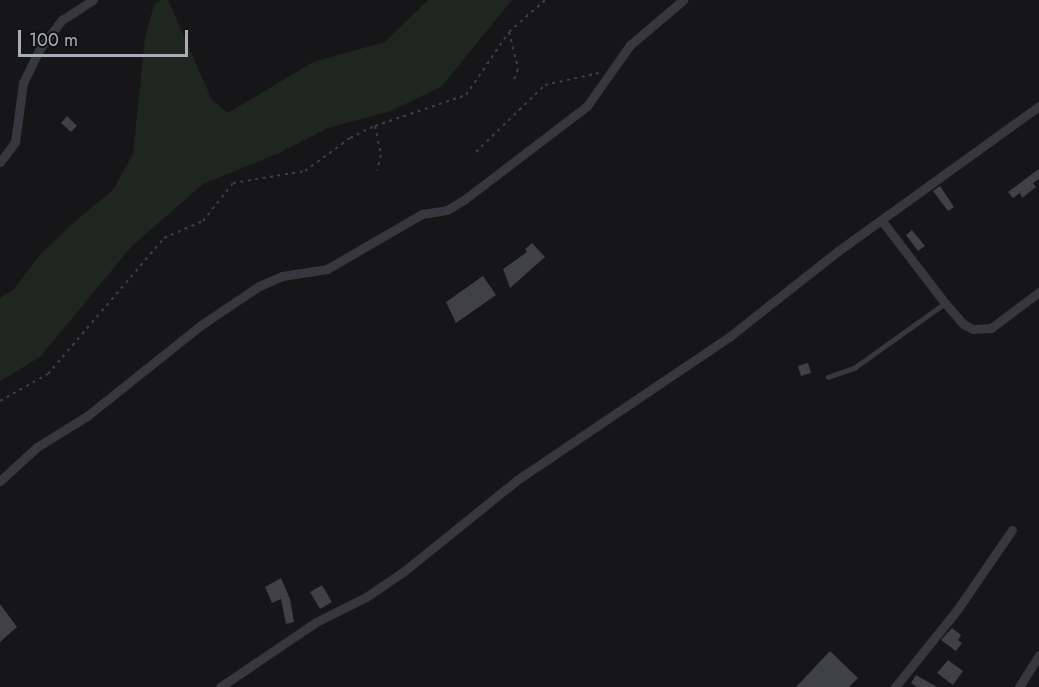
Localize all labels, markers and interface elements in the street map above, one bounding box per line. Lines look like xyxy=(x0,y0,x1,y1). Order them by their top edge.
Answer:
scale bar xyxy=(21,18,190,56)
text: 100 m xyxy=(29,27,78,53)

